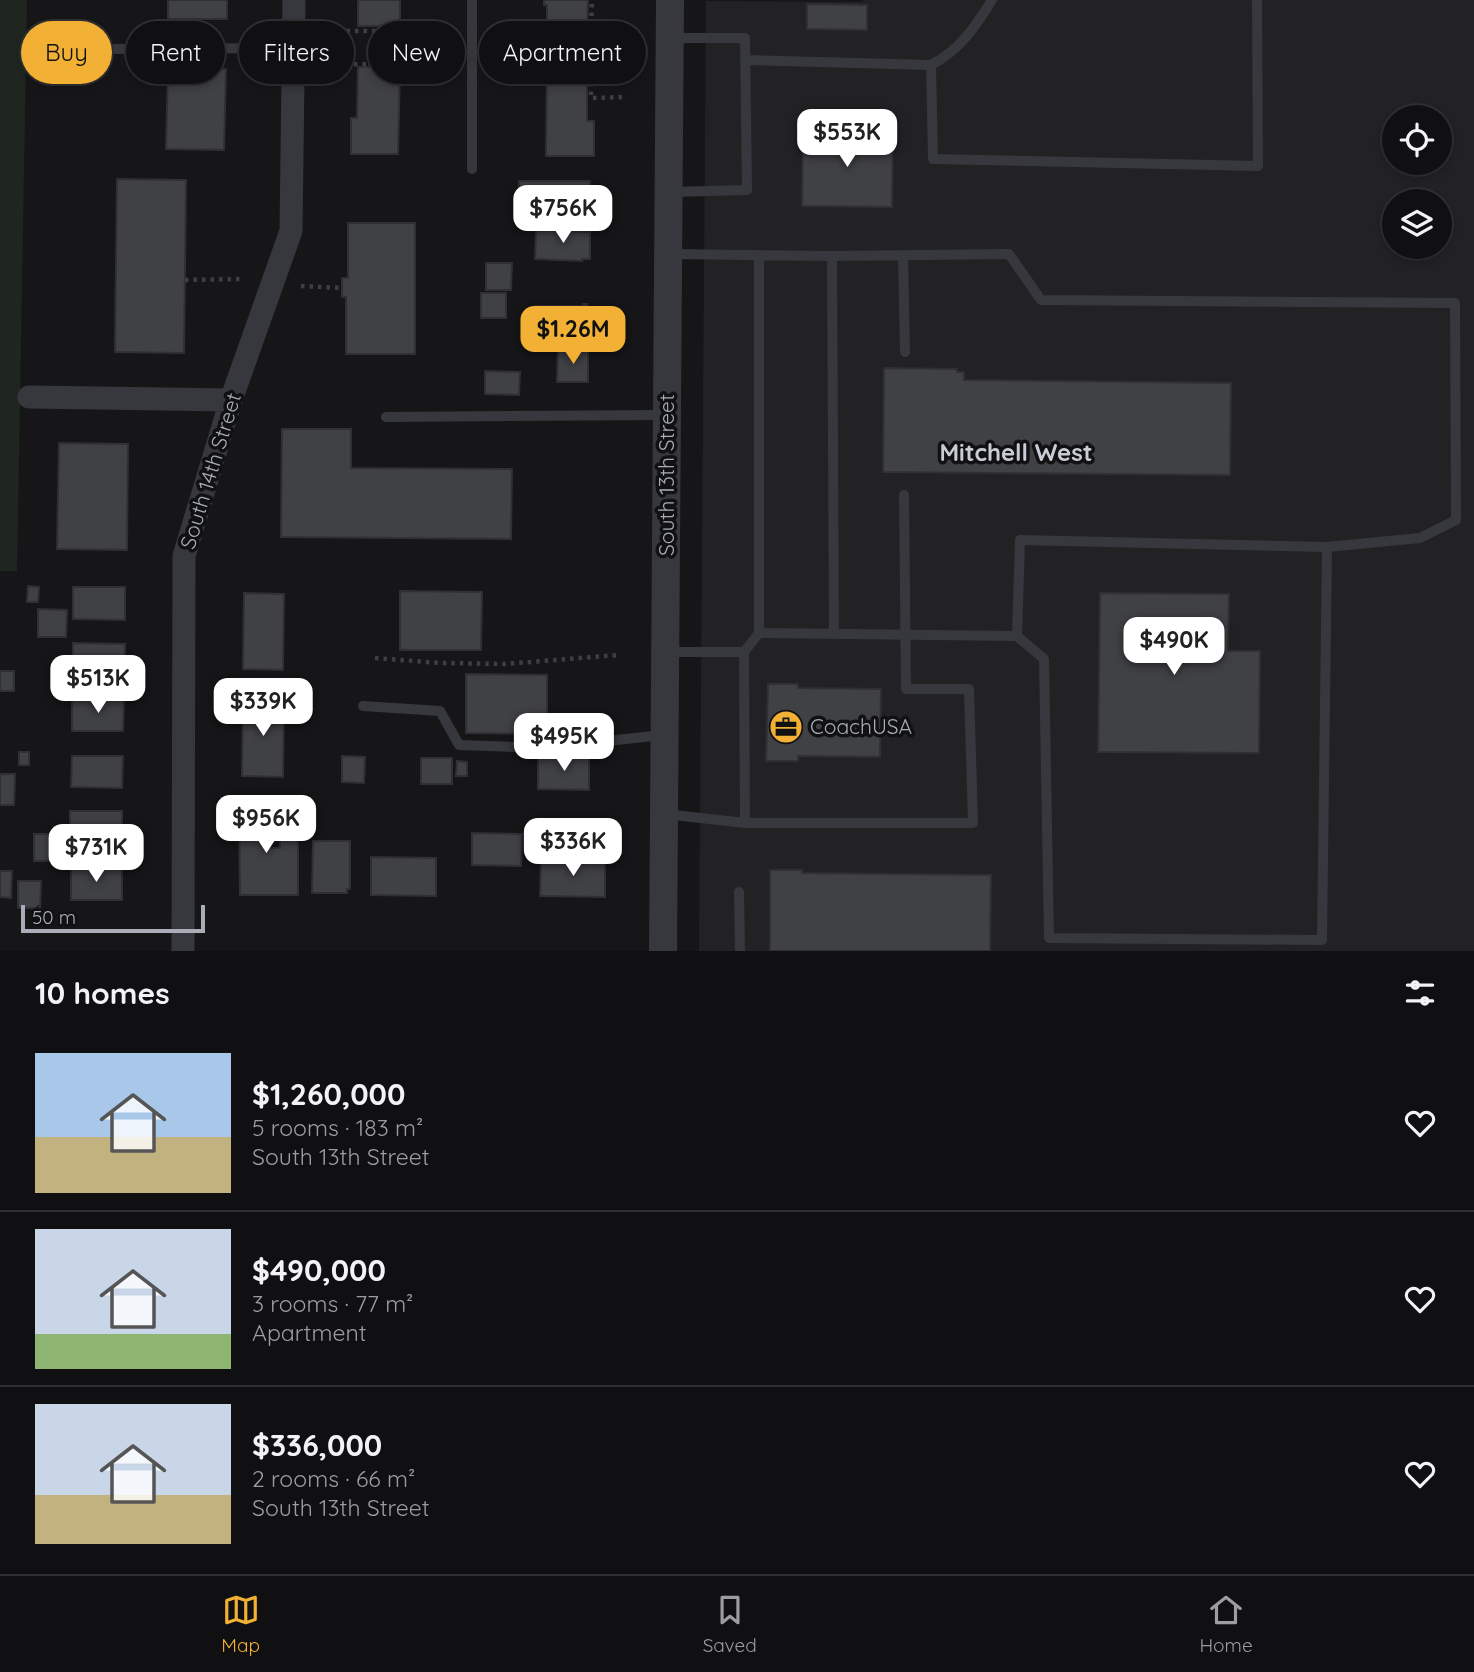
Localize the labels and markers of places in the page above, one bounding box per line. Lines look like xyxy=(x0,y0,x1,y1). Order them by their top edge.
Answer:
pin: $553K xyxy=(798,110,896,169)
pin: $756K xyxy=(514,186,612,245)
pin: $1.26M xyxy=(516,306,630,366)
pin: $490K xyxy=(1125,618,1223,677)
pin: $513K xyxy=(49,656,147,715)
pin: $339K xyxy=(214,678,312,738)
office icon: CoachUSA xyxy=(767,708,805,746)
place label: CoachUSA xyxy=(810,713,912,739)
pin: $495K xyxy=(515,714,613,773)
pin: $956K xyxy=(217,796,315,855)
pin: $336K xyxy=(524,818,622,878)
pin: $731K xyxy=(47,824,145,884)

